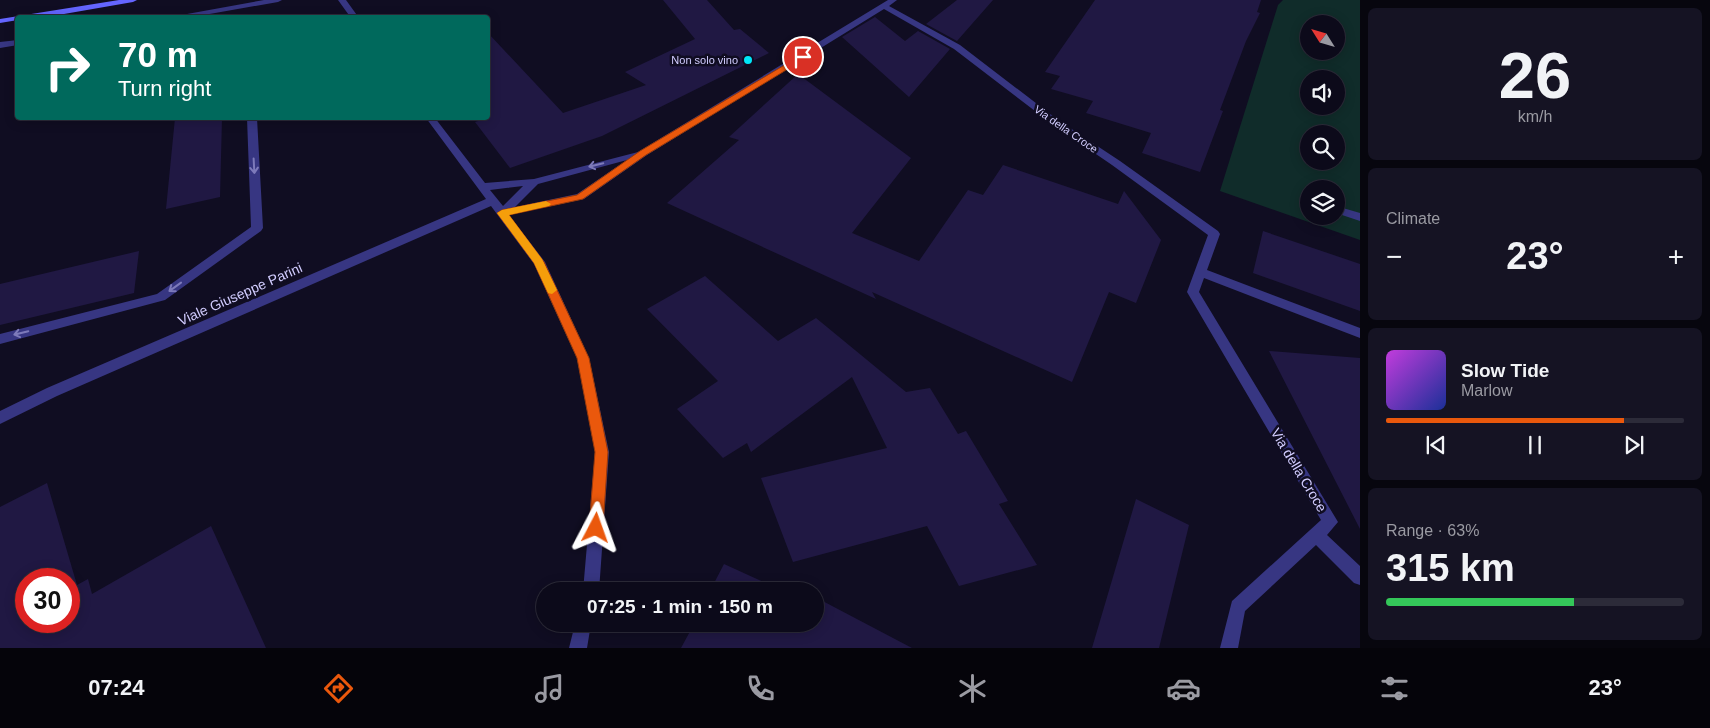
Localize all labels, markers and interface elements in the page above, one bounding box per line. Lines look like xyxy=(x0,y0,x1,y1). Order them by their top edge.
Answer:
north arrow xyxy=(1300,15,1345,60)
map controls xyxy=(1300,15,1345,225)
icon: right xyxy=(35,35,100,100)
text: 70 m xyxy=(118,35,198,74)
pin xyxy=(782,36,824,78)
text: 26 xyxy=(1499,39,1571,112)
icon: arrive xyxy=(789,43,817,71)
place label: Non solo vino xyxy=(671,54,738,66)
marker: Non solo vino xyxy=(742,54,754,66)
button: sound xyxy=(1300,70,1345,115)
text: Turn right xyxy=(118,76,211,101)
street label: Via della Croce xyxy=(1032,103,1100,155)
text: km/h xyxy=(1518,108,1552,125)
button: search xyxy=(1300,125,1345,170)
one-way arrow xyxy=(249,158,259,174)
one-way arrow xyxy=(588,161,604,170)
button: layers xyxy=(1300,180,1345,225)
text: Climate xyxy=(1386,210,1440,227)
text: 23° xyxy=(1506,235,1564,277)
text: − xyxy=(1386,241,1402,272)
text: + xyxy=(1668,241,1684,272)
street label: Viale Giuseppe Parini xyxy=(175,259,305,329)
one-way arrow xyxy=(168,282,182,292)
one-way arrow xyxy=(13,328,29,338)
text: Slow Tide xyxy=(1461,360,1549,381)
text: Marlow xyxy=(1461,382,1513,399)
street label: Via della Croce xyxy=(1268,425,1330,515)
icon: previous xyxy=(1422,431,1450,459)
icon: pause xyxy=(1521,431,1549,459)
icon: next xyxy=(1620,431,1648,459)
position arrow xyxy=(569,501,621,553)
text: Range · 63% xyxy=(1386,522,1479,539)
text: 315 km xyxy=(1386,547,1515,589)
speed limit sign: 30 xyxy=(15,568,80,633)
text: 07:25 · 1 min · 150 m xyxy=(587,596,773,617)
icon: directions xyxy=(321,671,356,706)
icon: music xyxy=(532,671,567,706)
icon: phone xyxy=(743,671,778,706)
icon: climate xyxy=(955,671,990,706)
icon: car xyxy=(1166,671,1201,706)
icon: filters xyxy=(1377,671,1412,706)
text: 07:24 xyxy=(88,675,144,700)
text: 23° xyxy=(1589,675,1622,700)

